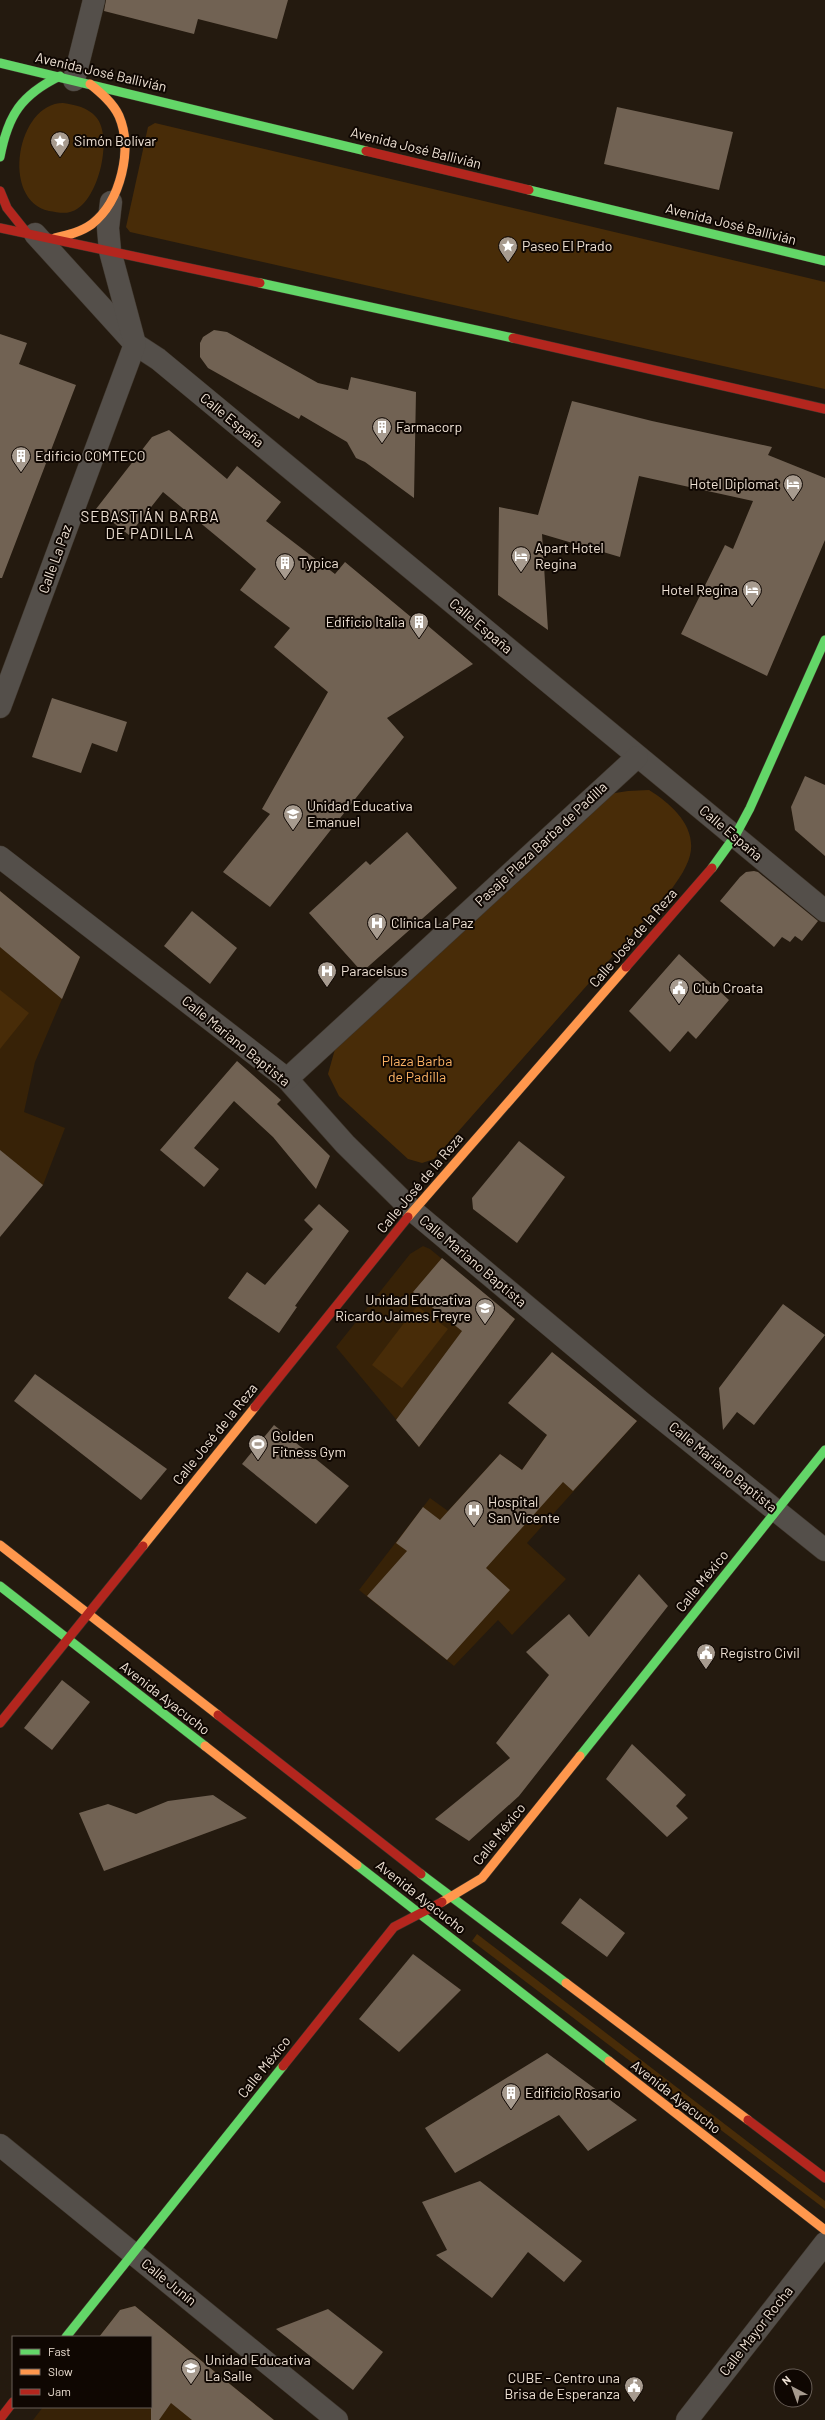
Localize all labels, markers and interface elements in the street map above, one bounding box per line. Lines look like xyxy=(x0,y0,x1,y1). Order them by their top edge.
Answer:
street label: Avenida José Ballivián xyxy=(34,48,168,95)
street label: Avenida José Ballivián xyxy=(349,123,483,172)
place icon: Simón Bolívar xyxy=(49,130,71,158)
place label: Simón Bolívar xyxy=(74,132,156,149)
street label: Avenida José Ballivián xyxy=(664,199,798,248)
place icon: Paseo El Prado xyxy=(497,235,519,263)
place label: Paseo El Prado xyxy=(522,237,612,254)
street label: Calle España xyxy=(197,389,268,450)
building icon: Farmacorp xyxy=(371,416,393,444)
place label: Farmacorp xyxy=(396,418,462,435)
building icon: Edificio COMTECO xyxy=(10,445,32,473)
place label: Edificio COMTECO xyxy=(35,447,145,464)
hotel icon: Hotel Diplomat xyxy=(782,473,804,501)
place label: Hotel Diplomat xyxy=(689,475,779,492)
district label: SEBASTIÁN BARBA DE PADILLA xyxy=(80,507,220,542)
street label: Calle La Paz xyxy=(34,522,75,595)
place label: Apart Hotel Regina xyxy=(535,539,604,572)
hotel icon: Apart Hotel Regina xyxy=(510,545,532,573)
building icon: Typica xyxy=(274,552,296,580)
place label: Typica xyxy=(299,554,339,571)
hotel icon: Hotel Regina xyxy=(741,579,763,607)
place label: Hotel Regina xyxy=(661,581,738,598)
street label: Calle España xyxy=(446,594,516,657)
building icon: Edificio Italia xyxy=(408,611,430,639)
place label: Edificio Italia xyxy=(326,613,405,630)
street label: Pasaje Plaza Barba de Padilla xyxy=(471,778,610,909)
place label: Unidad Educativa Emanuel xyxy=(307,797,413,830)
street label: Calle España xyxy=(696,801,766,864)
school or university icon: Unidad Educativa Emanuel xyxy=(282,803,304,831)
street label: Calle José de la Reza xyxy=(585,885,680,991)
hospital icon: Clínica La Paz xyxy=(366,912,388,940)
place label: Clínica La Paz xyxy=(391,914,474,931)
hospital icon: Paracelsus xyxy=(316,960,338,988)
place label: Paracelsus xyxy=(341,962,408,979)
public building icon: Club Croata xyxy=(668,977,690,1005)
place label: Club Croata xyxy=(693,979,763,996)
street label: Calle Mariano Baptista xyxy=(179,992,294,1089)
park label: Plaza Barba de Padilla xyxy=(382,1052,452,1085)
street label: Calle José de la Reza xyxy=(373,1129,466,1236)
street label: Calle Mariano Baptista xyxy=(416,1211,530,1310)
place label: Unidad Educativa Ricardo Jaimes Freyre xyxy=(335,1291,471,1324)
school or university icon: Unidad Educativa Ricardo Jaimes Freyre xyxy=(474,1297,496,1325)
street label: Calle José de la Reza xyxy=(169,1380,261,1488)
street label: Calle Mariano Baptista xyxy=(666,1418,781,1515)
place label: Golden Fitness Gym xyxy=(272,1427,346,1460)
sports icon: Golden Fitness Gym xyxy=(247,1433,269,1461)
place label: Hospital San Vicente xyxy=(488,1493,560,1526)
hospital icon: Hospital San Vicente xyxy=(463,1499,485,1527)
street label: Calle México xyxy=(672,1546,732,1615)
public building icon: Registro Civil xyxy=(695,1642,717,1670)
place label: Registro Civil xyxy=(720,1644,800,1661)
street label: Avenida Ayacucho xyxy=(117,1657,214,1738)
street label: Calle México xyxy=(469,1799,529,1868)
street label: Avenida Ayacucho xyxy=(373,1856,470,1937)
street label: Calle México xyxy=(234,2032,294,2101)
street label: Avenida Ayacucho xyxy=(628,2056,725,2137)
building icon: Edificio Rosario xyxy=(500,2082,522,2110)
place label: Edificio Rosario xyxy=(525,2084,621,2101)
street label: Calle Junín xyxy=(138,2254,200,2309)
street label: Calle Mayor Rocha xyxy=(715,2282,796,2379)
legend xyxy=(12,2336,152,2408)
text: Fast xyxy=(48,2344,71,2358)
place label: Unidad Educativa La Salle xyxy=(205,2351,311,2384)
school or university icon: Unidad Educativa La Salle xyxy=(180,2357,202,2385)
text: Slow xyxy=(48,2364,73,2378)
north arrow xyxy=(773,2368,813,2408)
place label: CUBE - Centro una Brisa de Esperanza xyxy=(505,2369,620,2402)
text: N xyxy=(779,2373,793,2387)
public building icon: CUBE - Centro una Brisa de Esperanza xyxy=(623,2375,645,2403)
text: Jam xyxy=(48,2384,71,2398)

